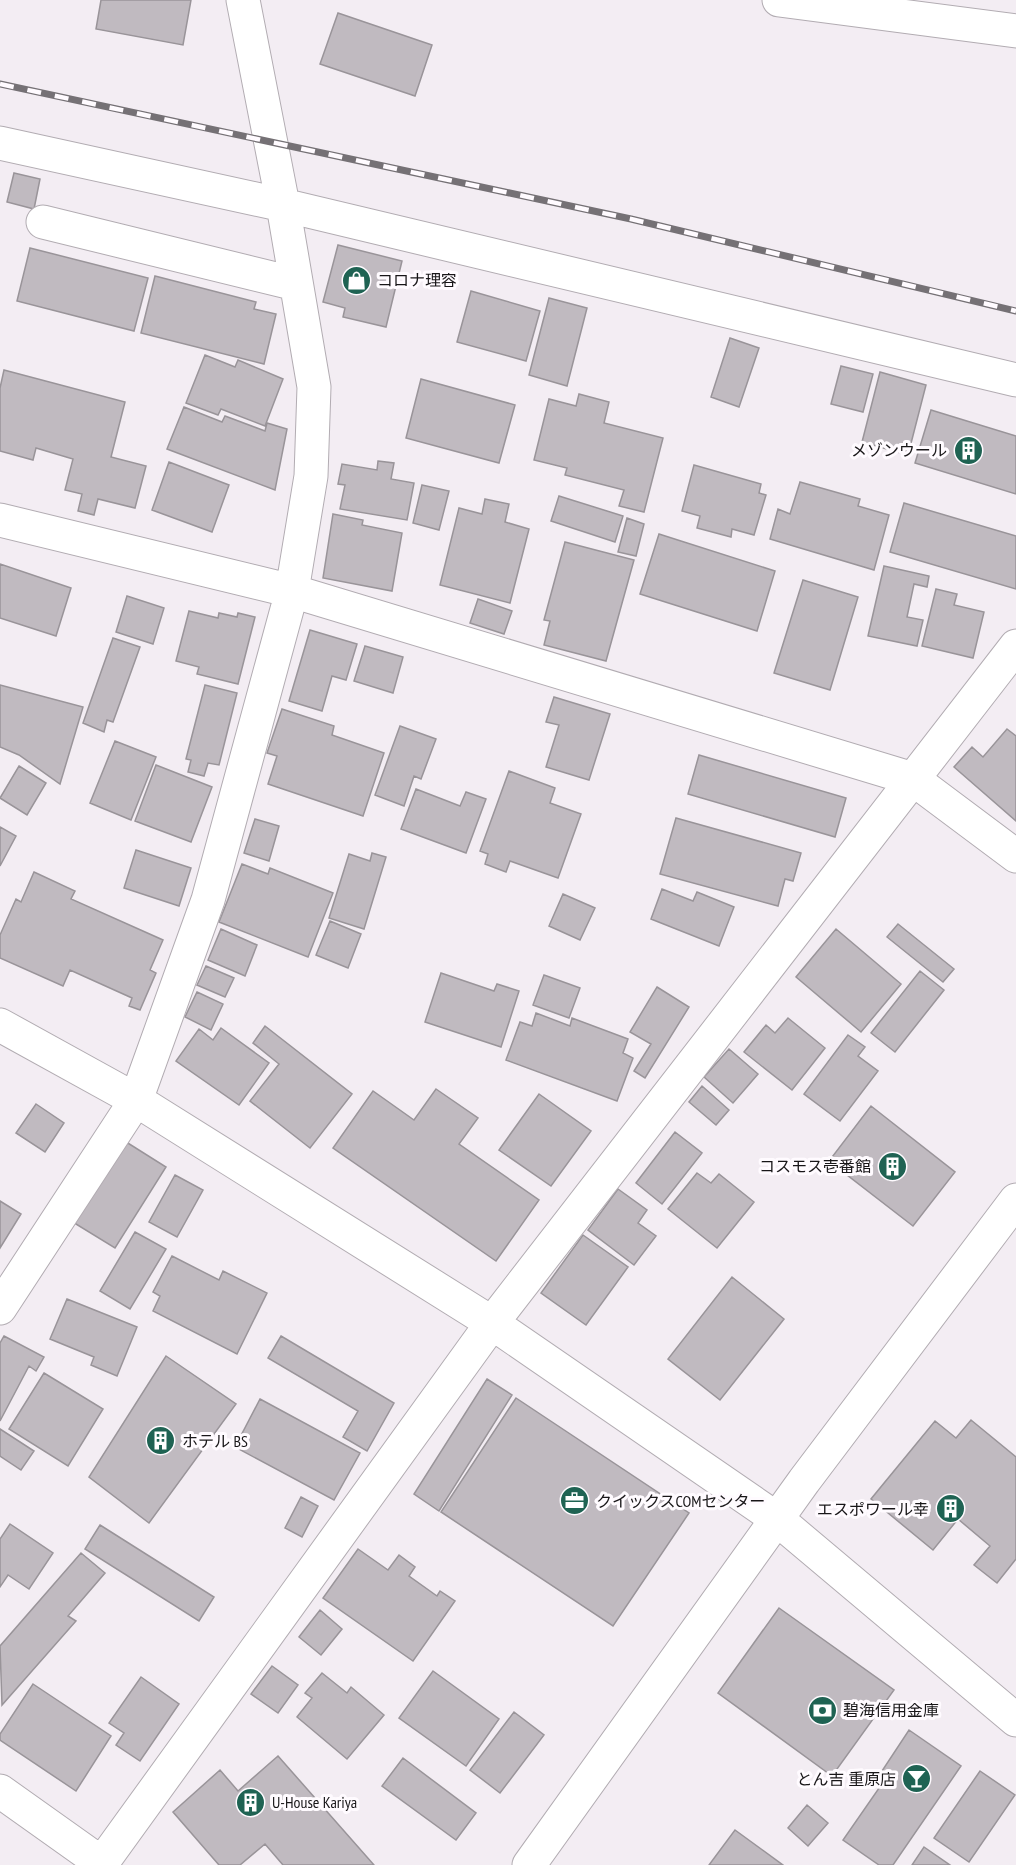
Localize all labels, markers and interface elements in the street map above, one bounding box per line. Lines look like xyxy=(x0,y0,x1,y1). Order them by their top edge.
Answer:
shop icon: コロナ理容 xyxy=(340,264,372,296)
place label: コロナ理容 xyxy=(377,270,457,290)
building icon: メゾンウール xyxy=(952,434,984,466)
place label: メゾンウール xyxy=(851,440,947,460)
building icon: コスモス壱番館 xyxy=(876,1150,908,1182)
place label: コスモス壱番館 xyxy=(759,1156,871,1176)
building icon: ホテル BS xyxy=(145,1425,177,1457)
place label: ホテル BS xyxy=(182,1431,248,1451)
office icon: クイックスCOMセンター xyxy=(559,1485,591,1517)
place label: クイックスCOMセンター xyxy=(596,1491,765,1511)
building icon: エスポワール幸 xyxy=(934,1493,966,1525)
place label: エスポワール幸 xyxy=(817,1499,929,1519)
bank icon: 碧海信用金庫 xyxy=(806,1694,838,1726)
place label: 碧海信用金庫 xyxy=(843,1700,939,1720)
bar icon: とん吉 重原店 xyxy=(901,1763,933,1795)
place label: とん吉 重原店 xyxy=(797,1769,896,1789)
building icon: U-House Kariya xyxy=(235,1786,267,1818)
place label: U-House Kariya xyxy=(272,1792,357,1812)

